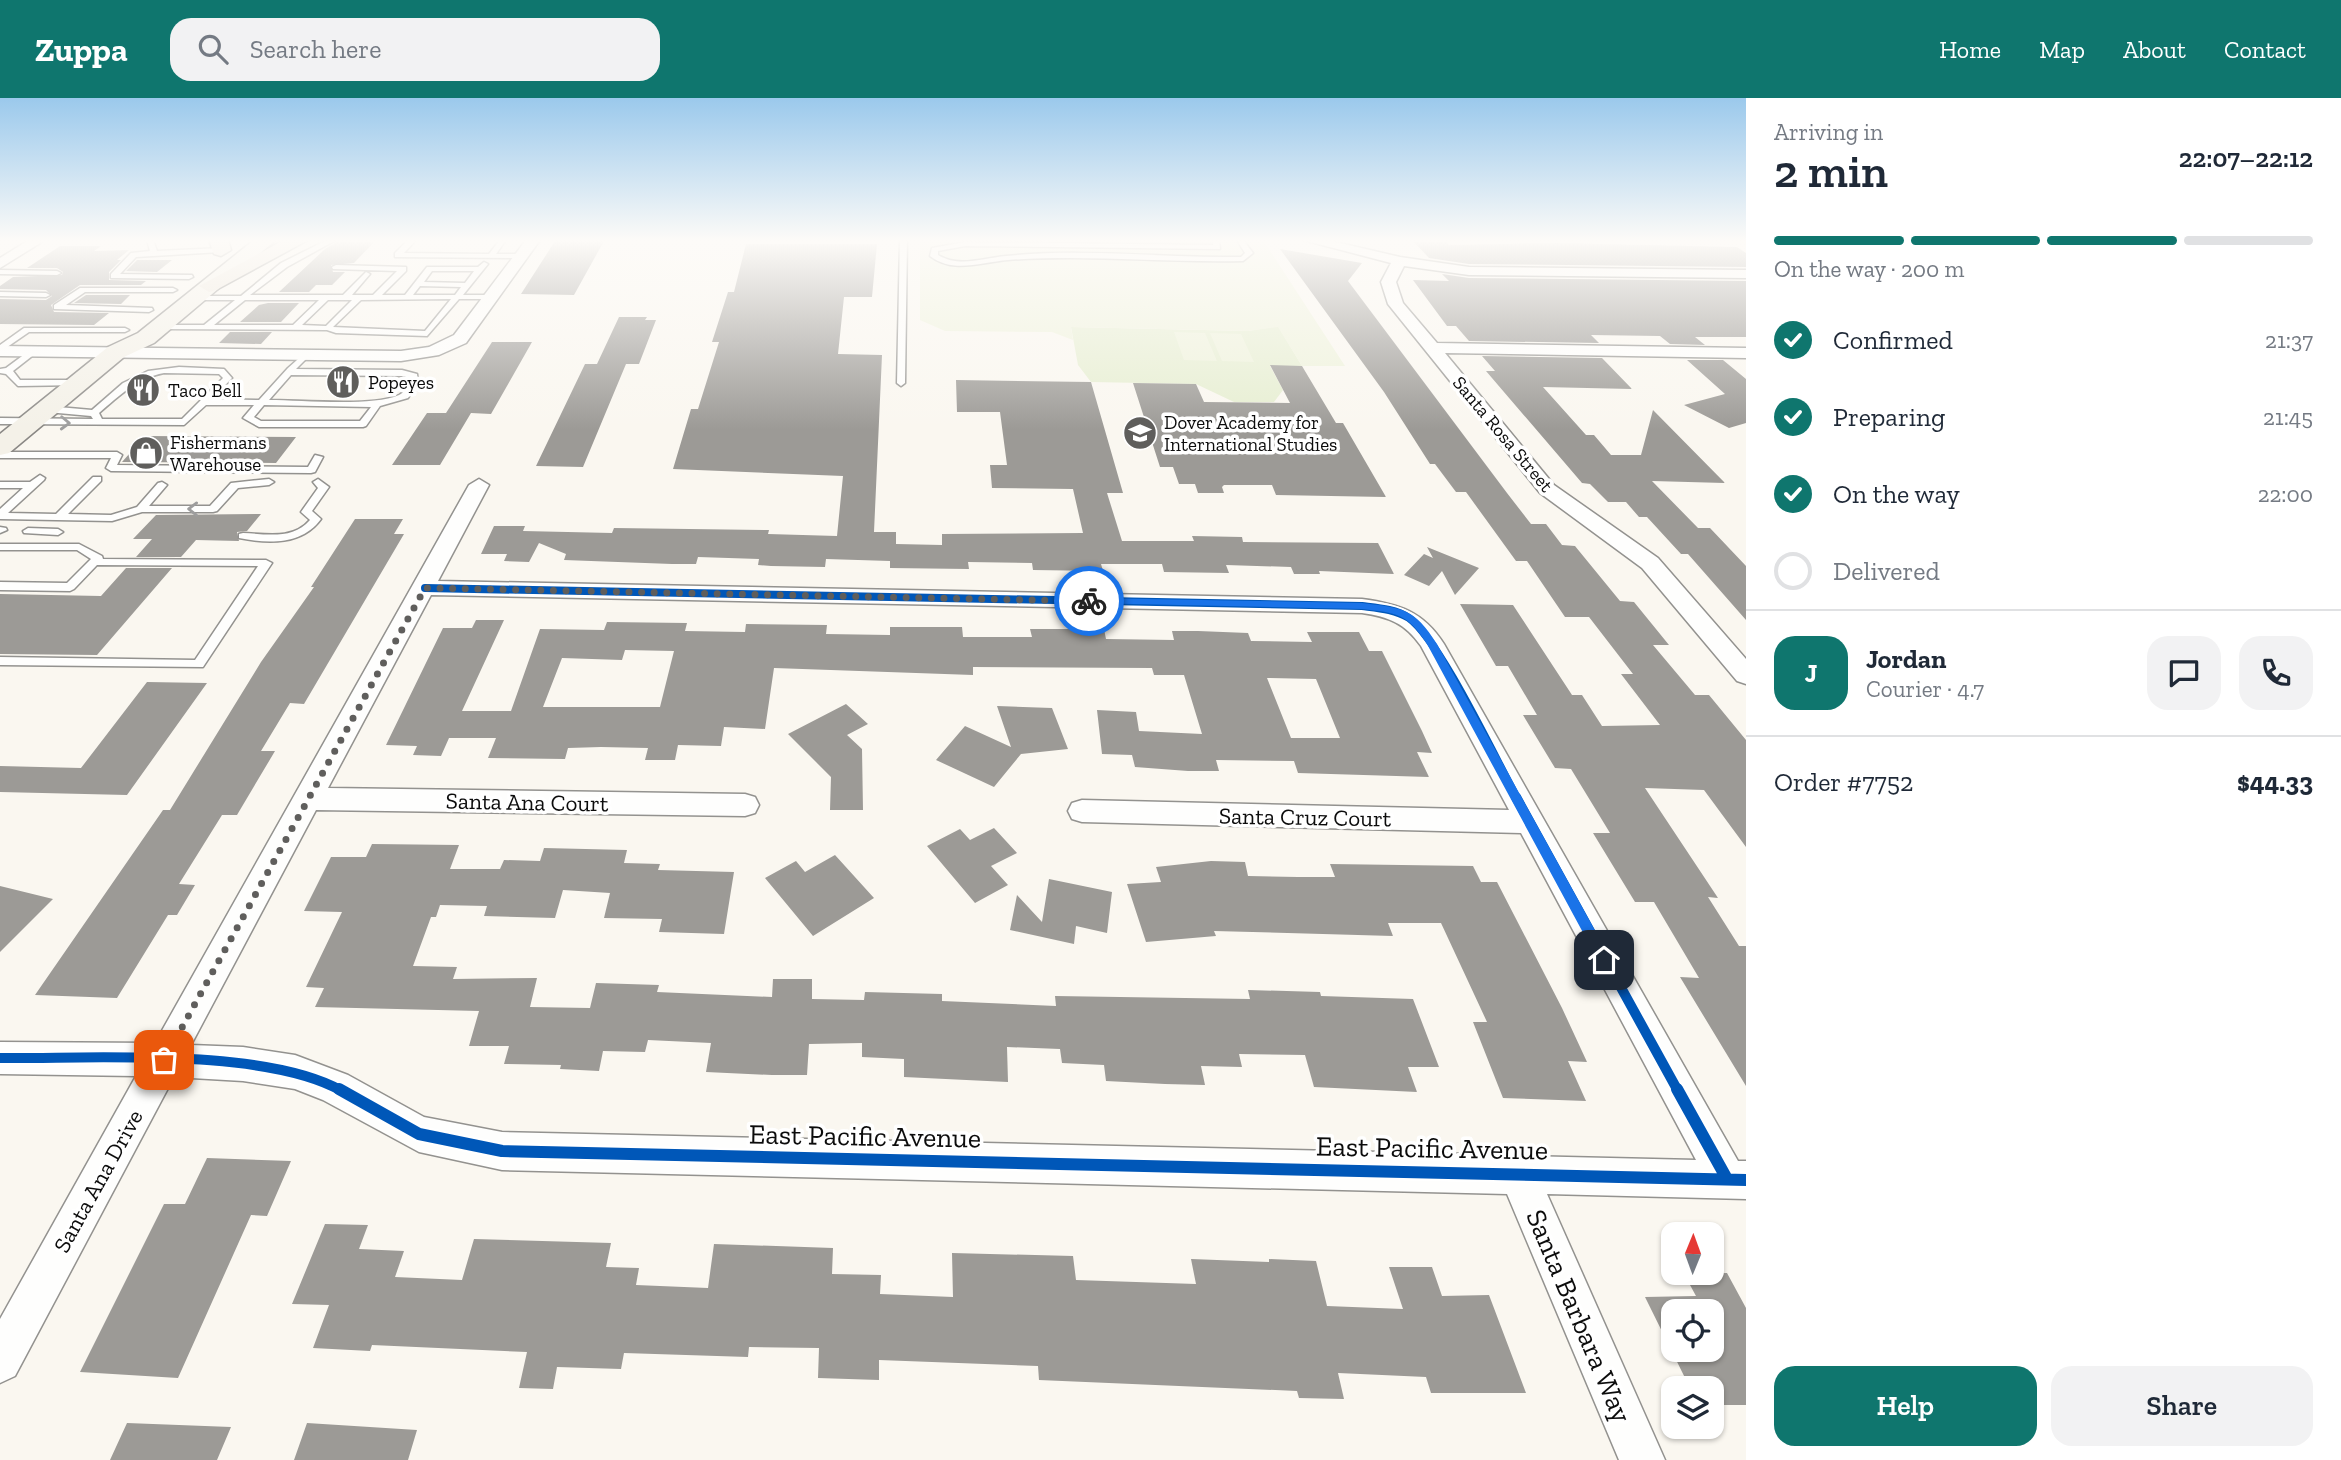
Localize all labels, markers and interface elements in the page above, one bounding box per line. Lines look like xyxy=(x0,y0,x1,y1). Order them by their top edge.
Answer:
search box xyxy=(170,18,660,81)
text: Zuppa xyxy=(35,30,128,69)
icon: search xyxy=(194,30,232,68)
text: Search here xyxy=(250,33,381,65)
text: Home xyxy=(1939,35,2001,64)
text: Map xyxy=(2039,35,2085,64)
text: About xyxy=(2123,35,2186,64)
text: Contact xyxy=(2224,35,2306,64)
text: Arriving in xyxy=(1774,118,1883,146)
text: 22:07–22:12 xyxy=(2179,142,2313,174)
text: 2 min xyxy=(1774,144,1888,199)
text: On the way · 200 m xyxy=(1774,255,1964,283)
icon: check xyxy=(1774,321,1812,359)
text: Confirmed xyxy=(1833,324,1953,356)
text: 21:37 xyxy=(2265,326,2313,354)
restaurant icon: Popeyes xyxy=(324,363,362,401)
restaurant icon: Taco Bell xyxy=(124,371,162,409)
place label: Popeyes xyxy=(368,371,434,394)
street label: Santa Rosa Street xyxy=(1448,372,1558,496)
place label: Taco Bell xyxy=(168,379,242,402)
icon: check xyxy=(1774,398,1812,436)
text: Preparing xyxy=(1833,401,1945,433)
text: 21:45 xyxy=(2263,403,2313,431)
place label: Dover Academy for International Studies xyxy=(1164,411,1337,456)
school or university icon: Dover Academy for International Studies xyxy=(1121,414,1159,452)
one-way arrow xyxy=(60,415,71,430)
place label: Fishermans Warehouse xyxy=(170,431,267,476)
shop icon: Fishermans Warehouse xyxy=(127,434,165,472)
icon: check xyxy=(1774,475,1812,513)
text: On the way xyxy=(1833,478,1960,510)
text: 22:00 xyxy=(2258,480,2313,508)
one-way arrow xyxy=(187,501,198,517)
text: Delivered xyxy=(1833,555,1940,587)
courier xyxy=(1054,566,1124,636)
icon: bike xyxy=(1070,582,1108,620)
button: chat xyxy=(2147,636,2221,710)
button: phone xyxy=(2239,636,2313,710)
text: Jordan xyxy=(1866,643,1946,675)
text: J xyxy=(1805,657,1817,689)
text: Courier · 4.7 xyxy=(1866,675,1984,703)
text: Order #7752 xyxy=(1774,766,1913,798)
text: $44.33 xyxy=(2237,766,2313,798)
street label: Santa Ana Court xyxy=(445,787,609,817)
street label: Santa Cruz Court xyxy=(1219,801,1392,833)
pin xyxy=(1574,930,1634,990)
icon: home xyxy=(1585,941,1623,979)
pin xyxy=(134,1030,194,1090)
icon: bag xyxy=(145,1041,183,1079)
street label: Santa Ana Drive xyxy=(47,1105,149,1257)
street label: East Pacific Avenue xyxy=(749,1117,981,1155)
street label: East Pacific Avenue xyxy=(1316,1129,1548,1167)
street label: Santa Barbara Way xyxy=(1519,1204,1639,1428)
north arrow xyxy=(1661,1222,1724,1284)
map controls xyxy=(1661,1222,1724,1439)
button: locate xyxy=(1661,1299,1724,1362)
button: Help xyxy=(1774,1366,2037,1446)
button: Share xyxy=(2051,1366,2313,1446)
button: layers xyxy=(1661,1376,1724,1439)

